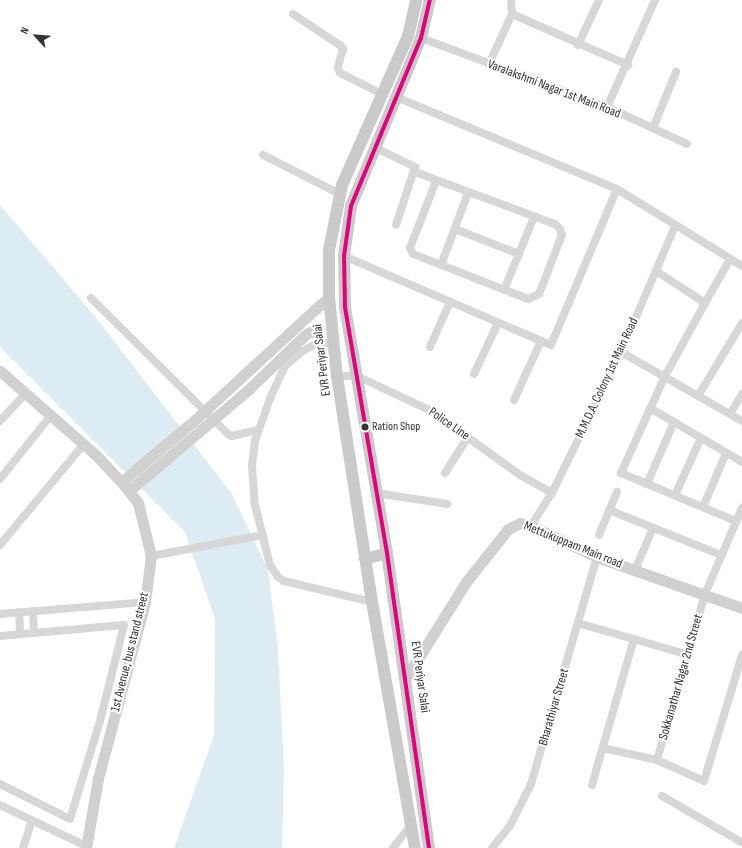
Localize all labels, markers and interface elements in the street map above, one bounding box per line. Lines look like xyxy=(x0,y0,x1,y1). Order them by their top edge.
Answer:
north arrow xyxy=(16,16,56,56)
text: N xyxy=(18,25,32,36)
street label: Varalakshmi Nagar 1st Main Road xyxy=(485,56,623,122)
street label: M.M.D.A. Colony 1st Main Road xyxy=(572,315,642,441)
street label: EVR Periyar Salai xyxy=(310,323,334,397)
street label: Police Line xyxy=(426,404,472,444)
place label: Ration Shop xyxy=(372,420,420,434)
marker: Ration Shop xyxy=(360,422,370,432)
street label: Mettukuppam Main road xyxy=(521,518,625,572)
street label: 1st Avenue, bus stand street xyxy=(108,591,152,713)
street label: Sokkanathar Nagar 2nd Street xyxy=(656,612,706,742)
street label: EVR Periyar Salai xyxy=(407,640,433,714)
street label: Bharathiyar Street xyxy=(535,666,573,748)

